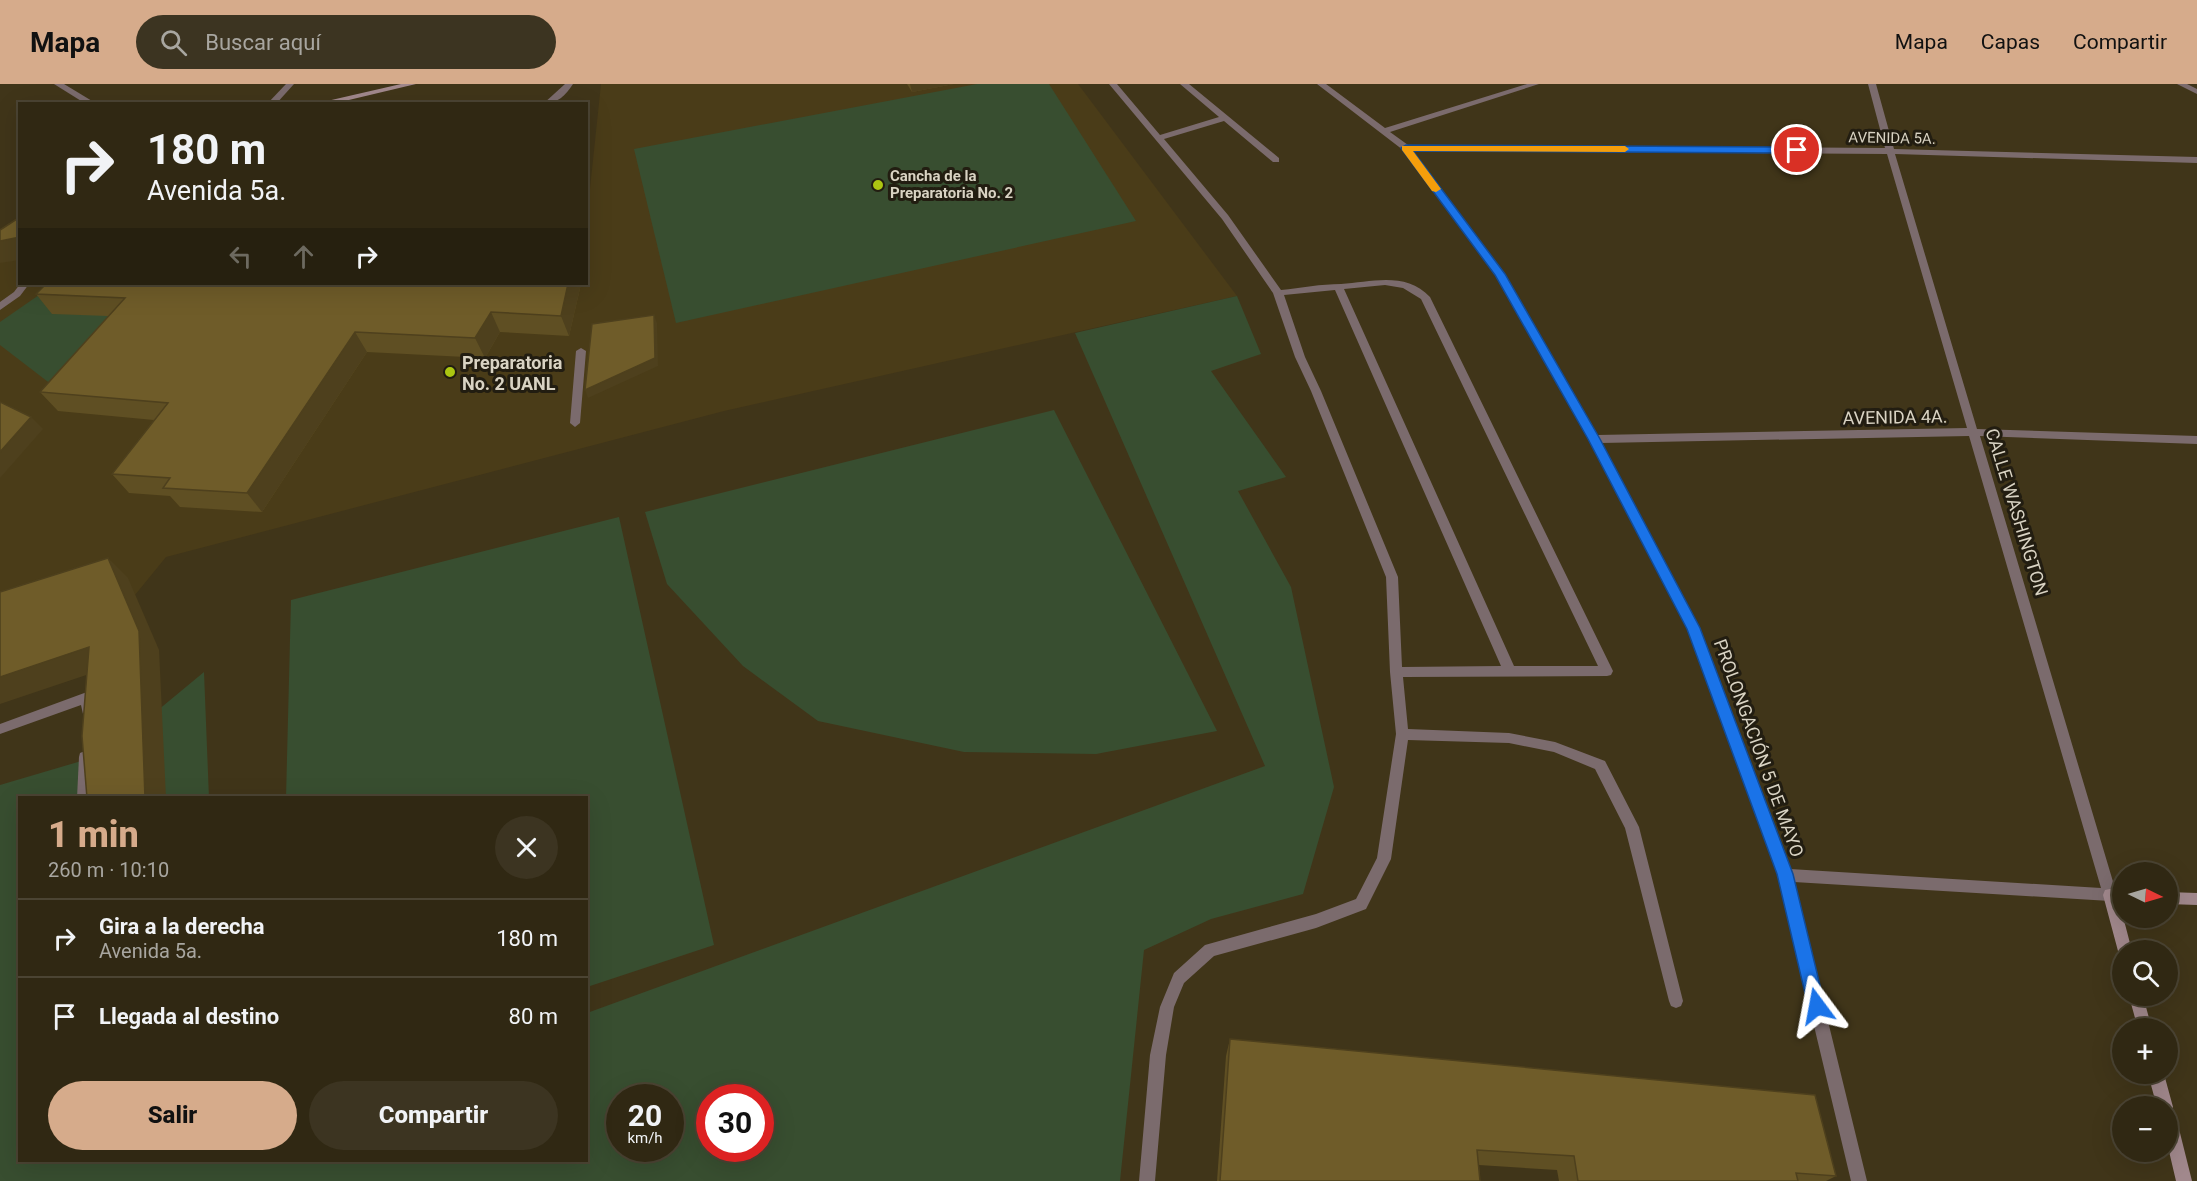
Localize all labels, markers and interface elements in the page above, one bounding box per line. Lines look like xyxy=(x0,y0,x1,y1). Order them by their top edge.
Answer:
search box xyxy=(136,15,556,69)
text: Mapa xyxy=(30,26,100,59)
icon: search xyxy=(157,26,190,59)
text: Buscar aquí xyxy=(205,30,321,55)
text: Mapa xyxy=(1895,30,1948,54)
text: Capas xyxy=(1981,30,2040,54)
text: Compartir xyxy=(2073,30,2167,54)
pin xyxy=(1771,124,1822,175)
text: 180 m xyxy=(147,125,266,174)
icon: right xyxy=(48,126,126,204)
street label: AVENIDA 5A. xyxy=(1848,128,1936,148)
icon: arrive xyxy=(1780,133,1813,166)
place label: Cancha de la Preparatoria No. 2 xyxy=(890,167,1014,202)
text: Avenida 5a. xyxy=(147,175,286,207)
marker: Cancha de la Preparatoria No. 2 xyxy=(871,178,885,192)
icon: left xyxy=(224,240,257,273)
icon: ahead xyxy=(287,240,320,273)
icon: right xyxy=(350,240,383,273)
place label: Preparatoria No. 2 UANL xyxy=(462,352,563,394)
marker: Preparatoria No. 2 UANL xyxy=(443,365,457,379)
street label: AVENIDA 4A. xyxy=(1842,406,1948,428)
street label: CALLE WASHINGTON xyxy=(1982,426,2052,598)
street label: PROLONGACIÓN 5 DE MAYO xyxy=(1710,636,1808,860)
text: 1 min xyxy=(48,814,139,856)
button: close xyxy=(495,816,558,879)
text: 260 m · 10:10 xyxy=(48,858,169,882)
north arrow xyxy=(2112,862,2178,928)
map controls xyxy=(2112,862,2178,1162)
text: Gira a la derecha xyxy=(99,914,265,939)
icon: right xyxy=(48,922,81,955)
text: 180 m xyxy=(496,926,558,951)
text: Avenida 5a. xyxy=(99,939,202,963)
button: search xyxy=(2112,940,2178,1006)
position arrow xyxy=(1785,974,1849,1038)
icon: arrive xyxy=(48,1000,81,1033)
text: Llegada al destino xyxy=(99,1004,279,1029)
text: 80 m xyxy=(509,1004,558,1029)
button: + xyxy=(2112,1018,2178,1084)
button: Salir xyxy=(48,1081,297,1150)
button: Compartir xyxy=(309,1081,558,1150)
speed limit sign: 30 xyxy=(696,1084,774,1162)
button: − xyxy=(2112,1096,2178,1162)
text: 20 xyxy=(628,1098,662,1133)
text: km/h xyxy=(627,1129,663,1147)

